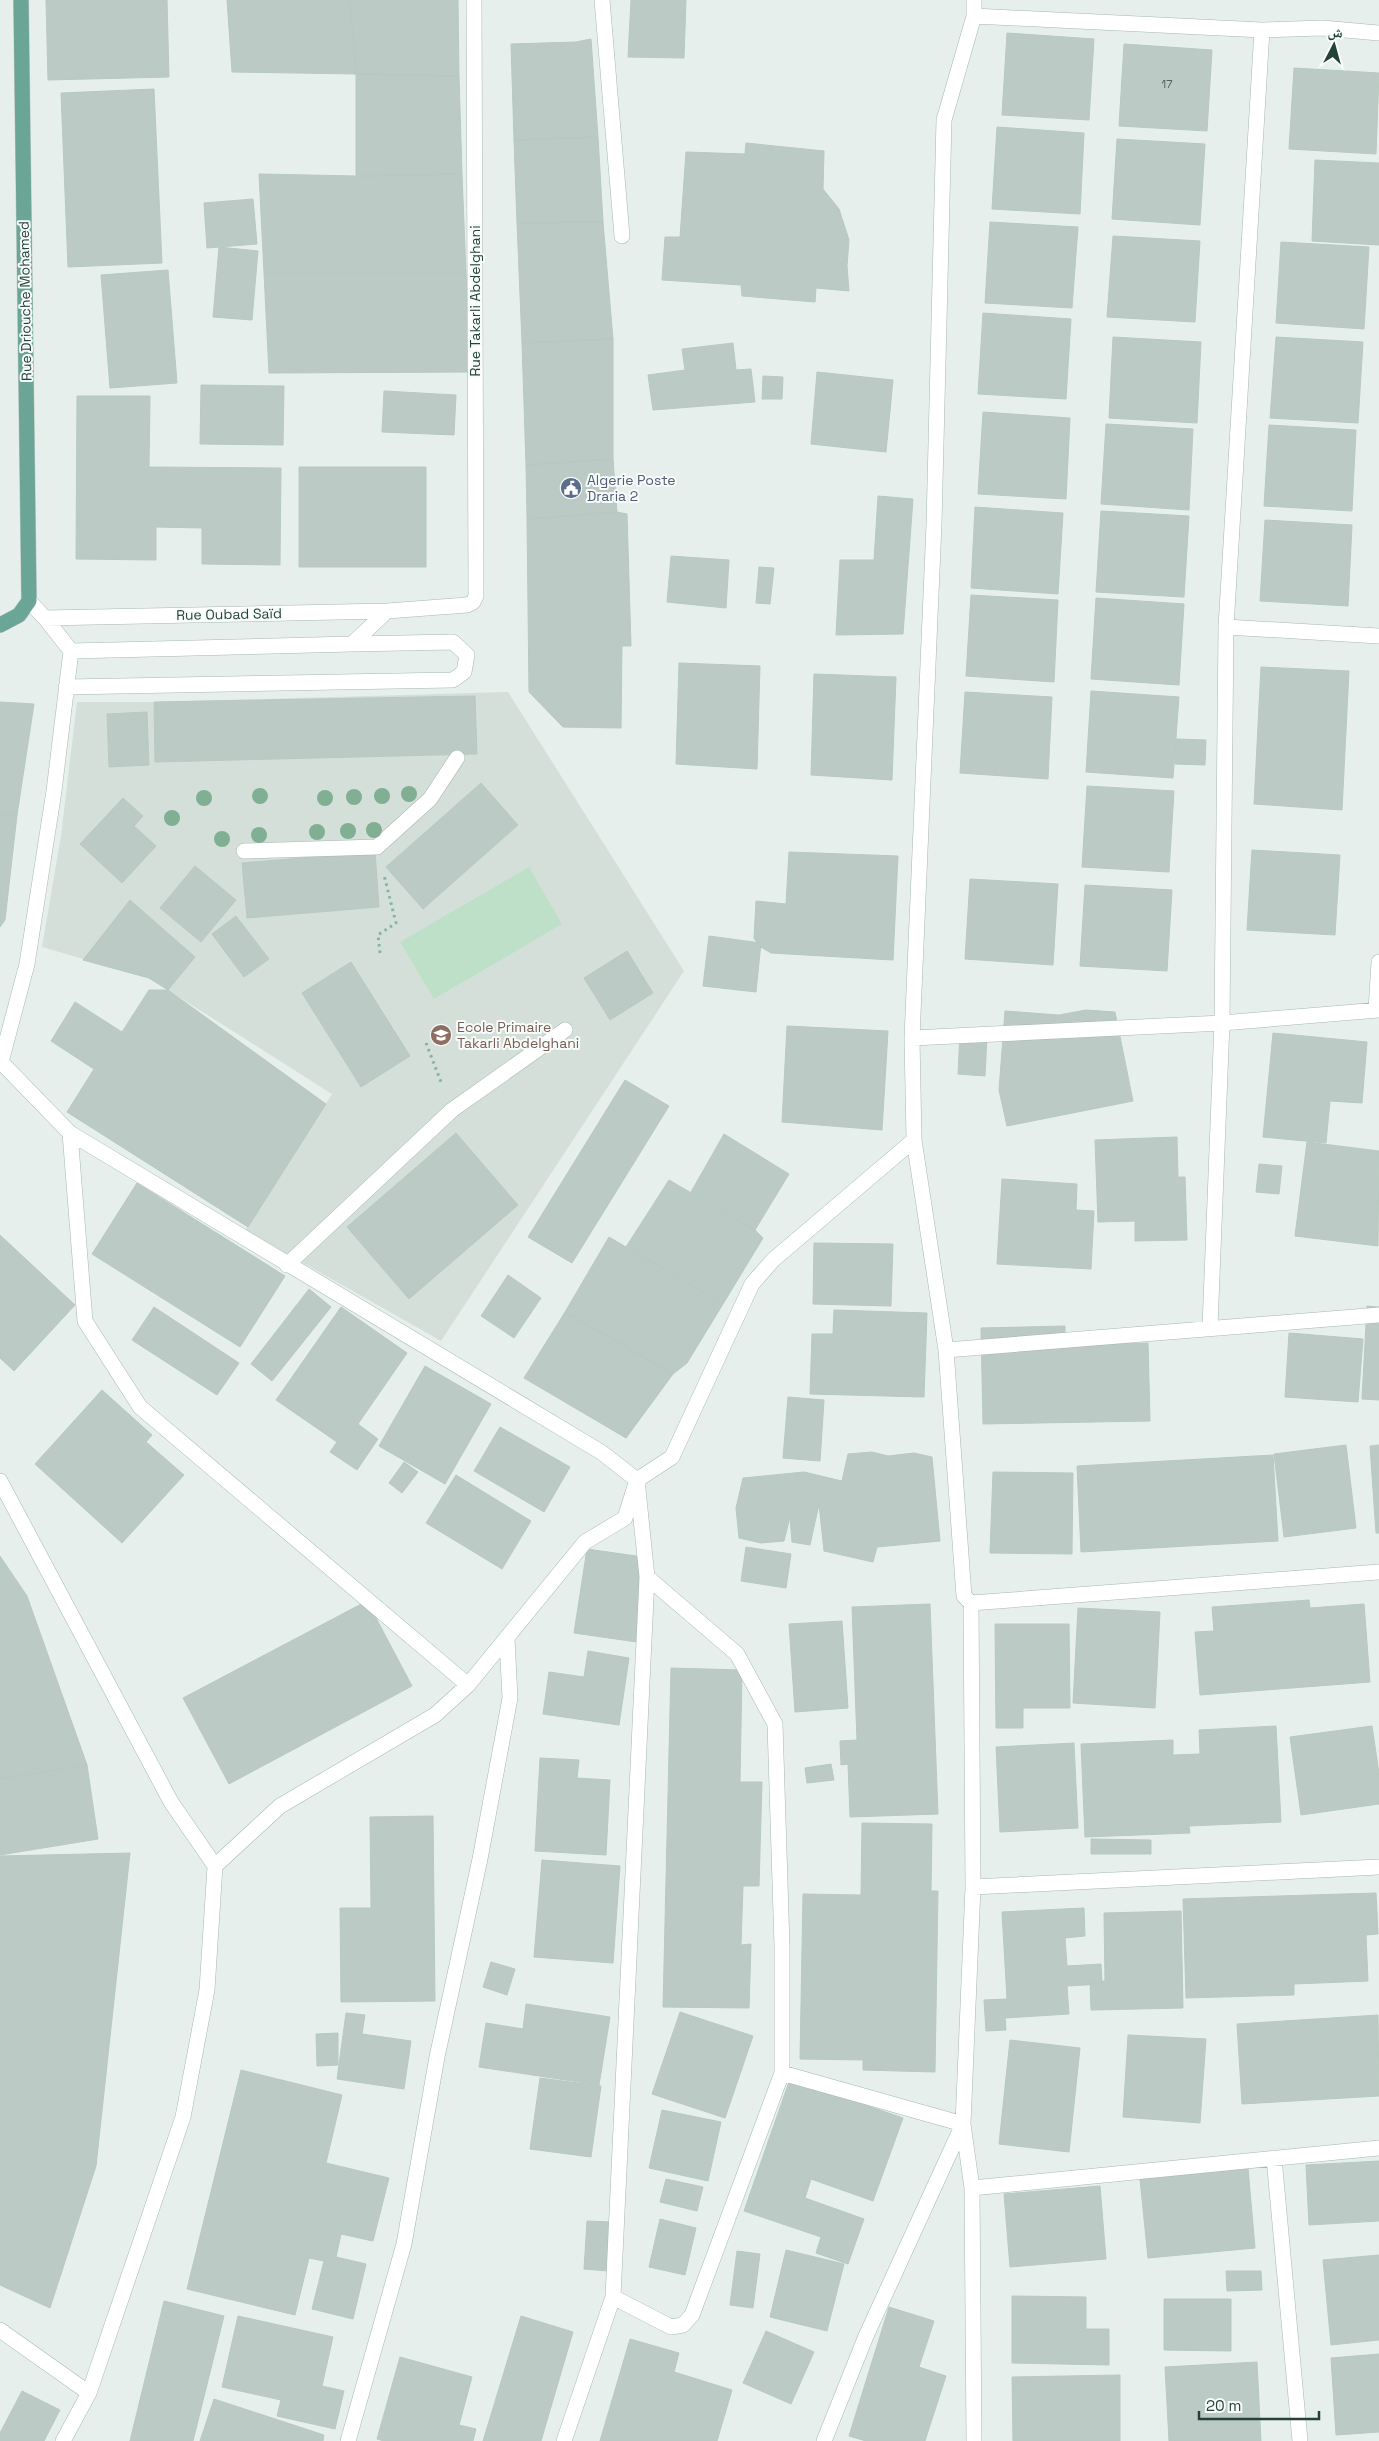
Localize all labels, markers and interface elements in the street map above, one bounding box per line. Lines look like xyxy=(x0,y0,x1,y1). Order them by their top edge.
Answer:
north arrow xyxy=(1309,20,1359,70)
text: ش xyxy=(1327,22,1344,42)
house number: 17 xyxy=(1162,77,1172,91)
street label: Rue Driouche Mohamed xyxy=(15,221,35,381)
street label: Rue Takarli Abdelghani xyxy=(466,225,484,377)
place label: Algerie Poste Draria 2 xyxy=(587,471,676,505)
public building icon: Algerie Poste Draria 2 xyxy=(559,476,583,500)
street label: Rue Oubad Saïd xyxy=(176,604,282,624)
place label: Ecole Primaire Takarli Abdelghani xyxy=(457,1018,579,1052)
school or university icon: Ecole Primaire Takarli Abdelghani xyxy=(429,1023,453,1047)
scale bar xyxy=(1199,2388,1319,2420)
text: 20 m xyxy=(1206,2396,1241,2415)

